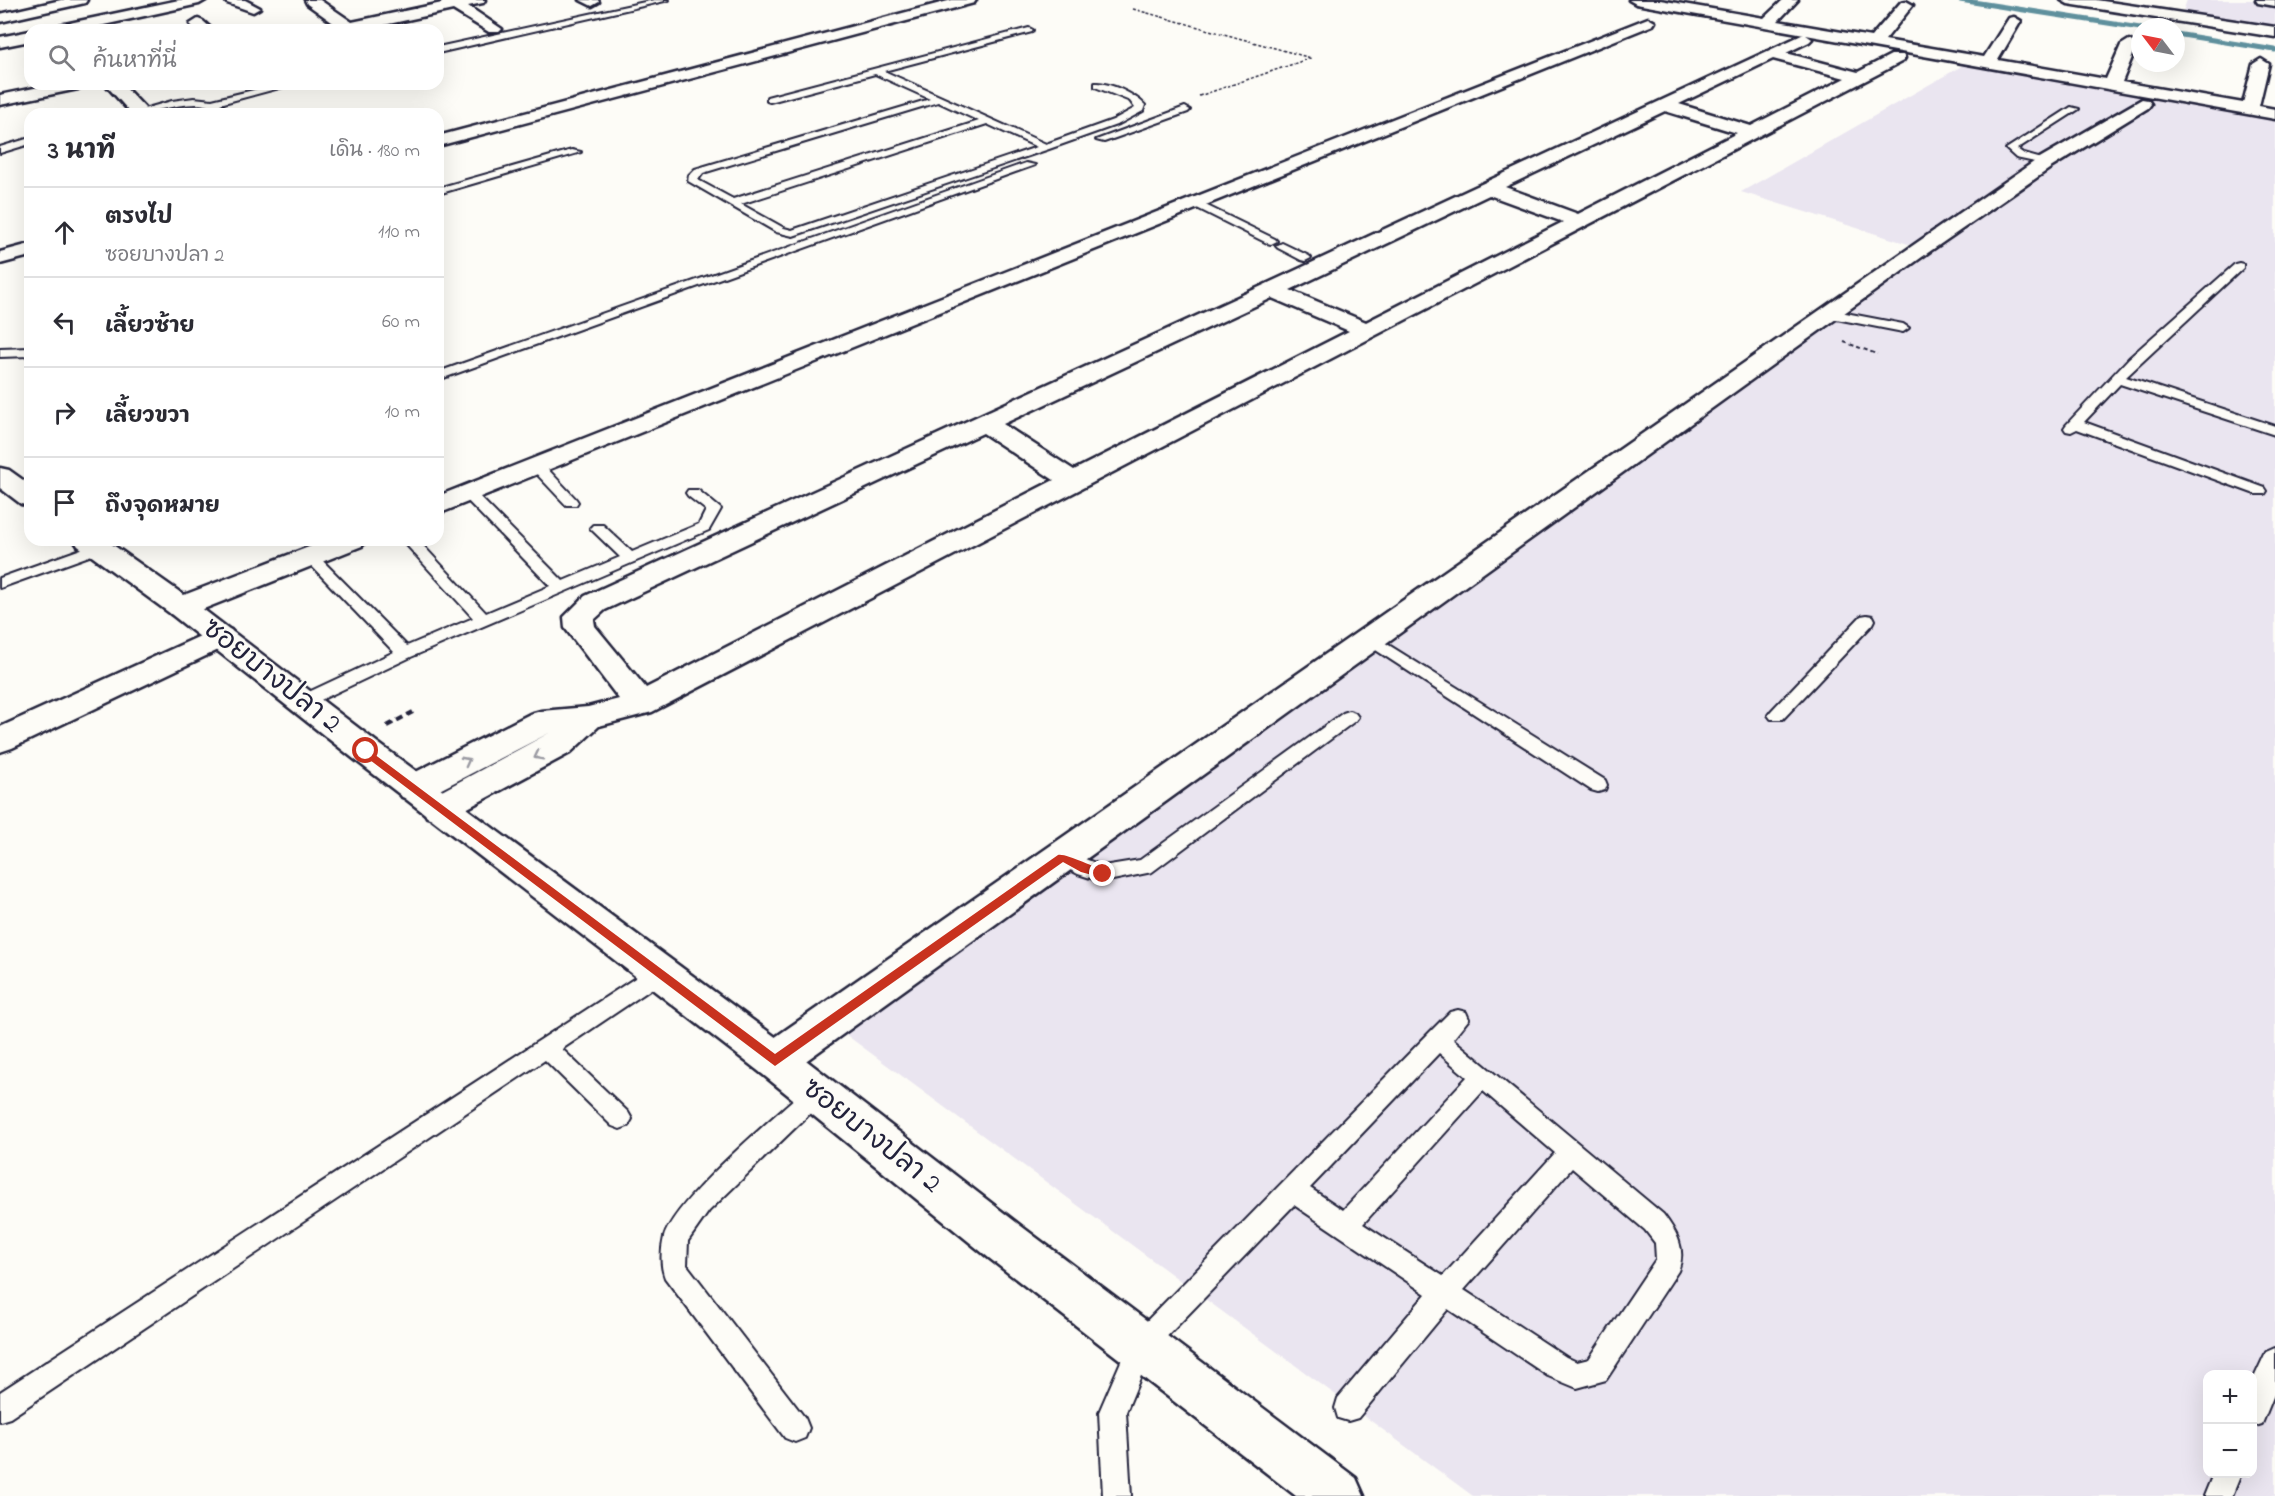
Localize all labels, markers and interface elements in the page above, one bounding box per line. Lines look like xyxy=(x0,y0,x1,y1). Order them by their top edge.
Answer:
north arrow xyxy=(2131,18,2185,72)
search box xyxy=(24,24,444,90)
icon: search xyxy=(45,41,78,74)
text: ค้นหาที่นี่ xyxy=(93,46,177,78)
text: 3 นาที xyxy=(48,133,115,171)
text: เดิน · 180 m xyxy=(329,137,420,166)
text: ตรงไป xyxy=(105,202,173,234)
icon: ahead xyxy=(48,216,81,249)
text: 110 m xyxy=(378,218,420,247)
text: ซอยบางปลา 2 xyxy=(105,242,224,271)
icon: left xyxy=(48,306,81,339)
text: 60 m xyxy=(382,308,420,337)
text: เลี้ยวซ้าย xyxy=(105,311,195,343)
icon: right xyxy=(48,396,81,429)
text: 10 m xyxy=(384,398,420,427)
text: เลี้ยวขวา xyxy=(105,401,189,433)
icon: arrive xyxy=(48,486,81,519)
text: ถึงจุดหมาย xyxy=(105,491,220,523)
street label: ซอยบางปลา 2 xyxy=(193,610,349,745)
route start xyxy=(352,737,378,763)
one-way arrow xyxy=(534,748,545,760)
one-way arrow xyxy=(460,757,470,768)
route end xyxy=(1089,860,1115,886)
street label: ซอยบางปลา 2 xyxy=(793,1070,949,1205)
map controls xyxy=(2203,1370,2257,1478)
button: + xyxy=(2203,1370,2257,1424)
button: − xyxy=(2203,1424,2257,1478)

